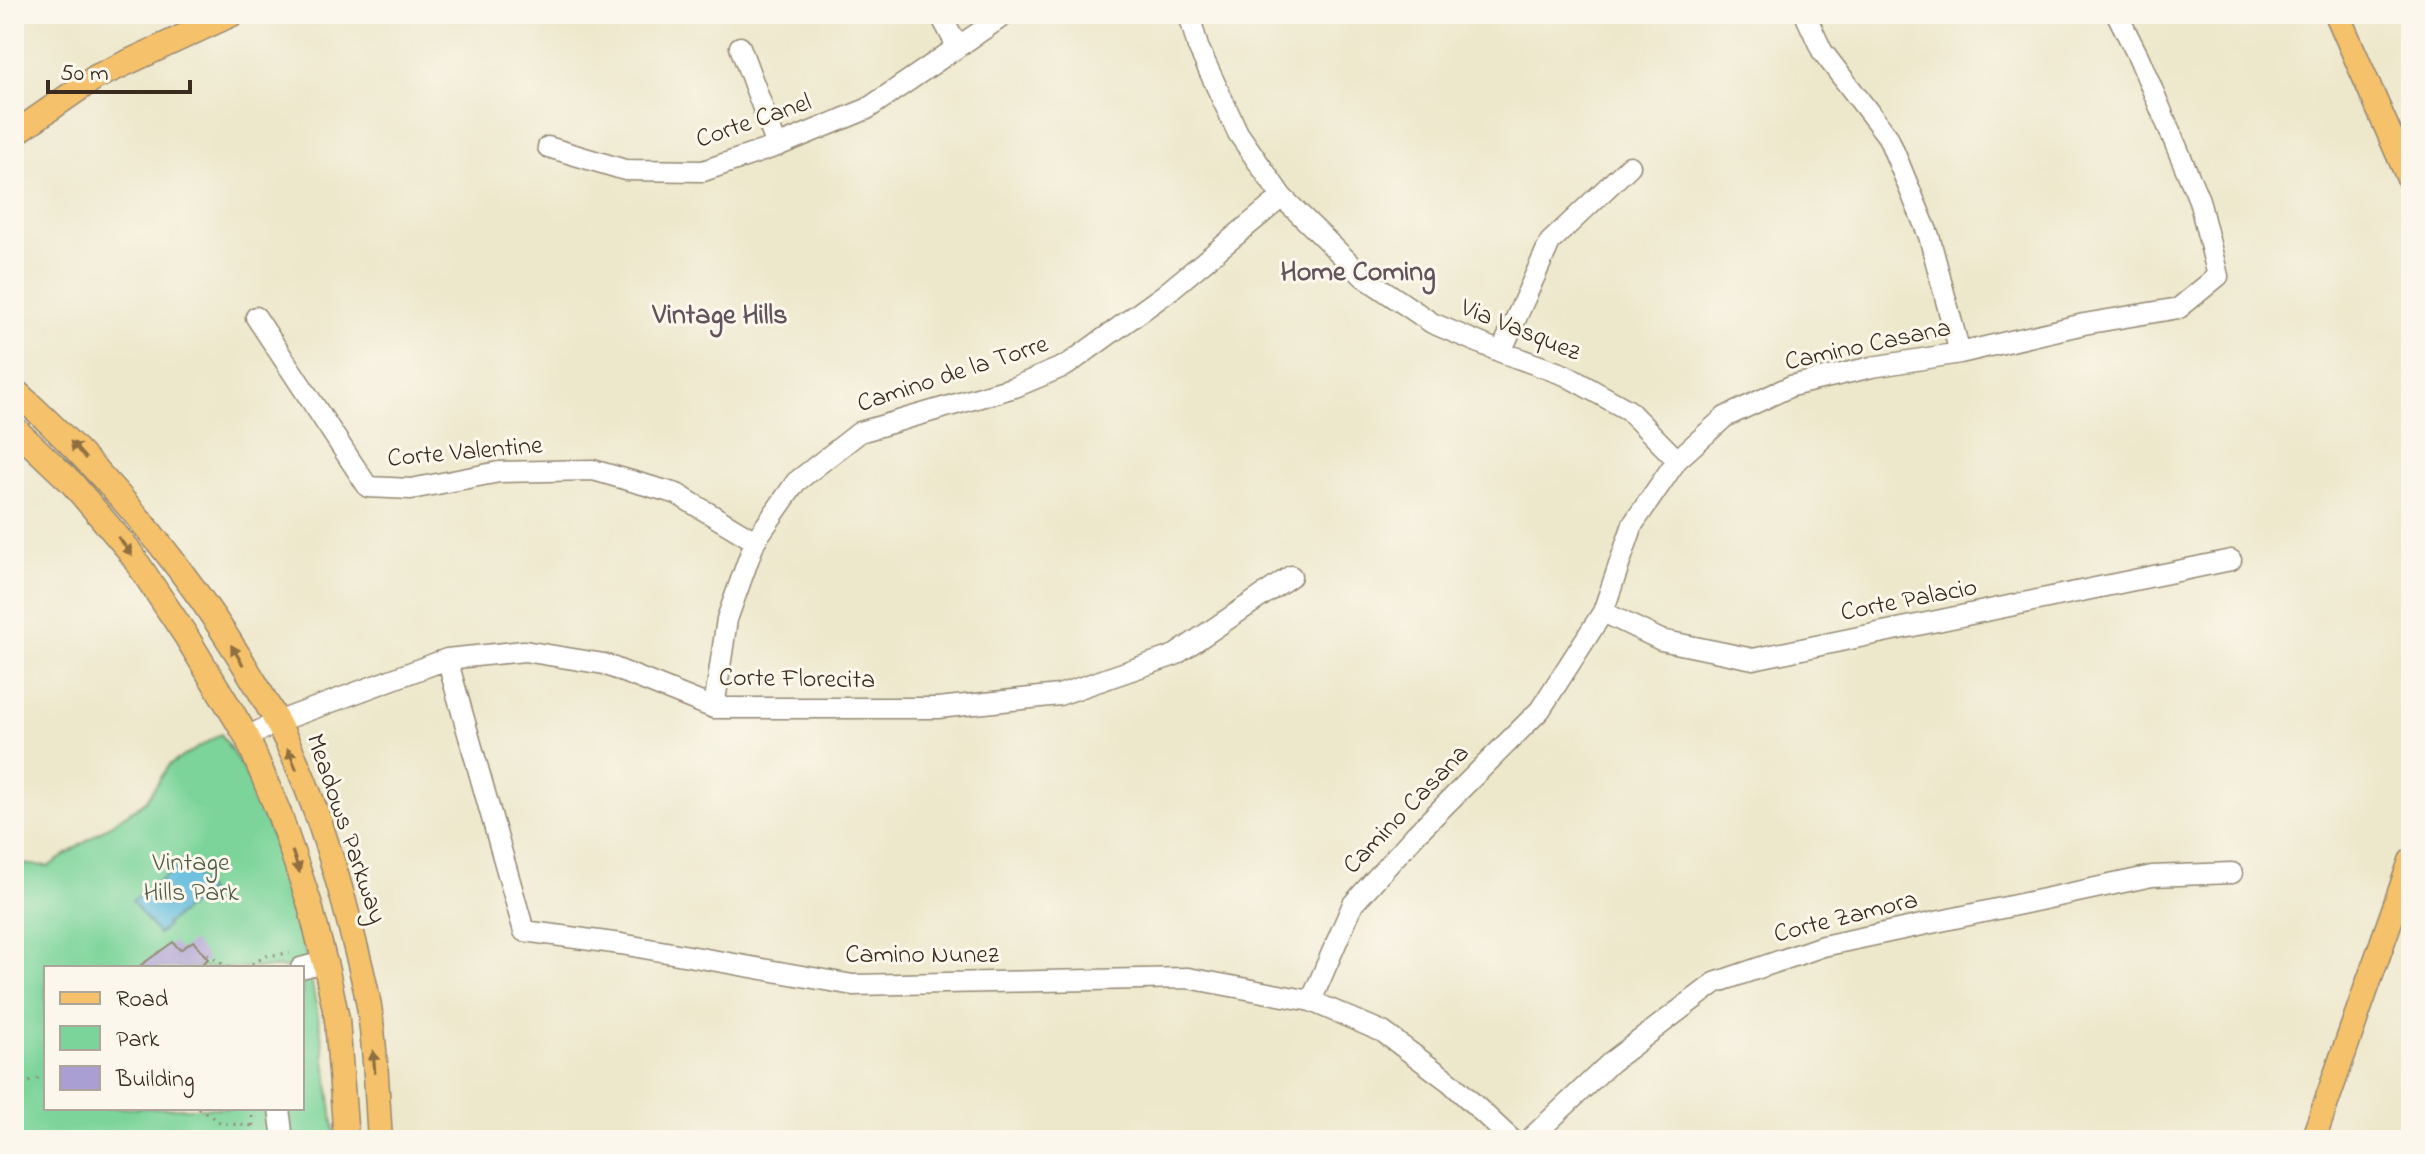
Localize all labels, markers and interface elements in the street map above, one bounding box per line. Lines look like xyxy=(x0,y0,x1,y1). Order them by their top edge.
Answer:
scale bar xyxy=(48,44,190,94)
text: 50 m xyxy=(60,57,109,92)
street label: Corte Canel xyxy=(691,85,817,159)
district label: Home Coming xyxy=(1280,253,1436,295)
street label: Via Vasquez xyxy=(1453,289,1586,372)
district label: Vintage Hills xyxy=(651,296,788,338)
street label: Camino Casana xyxy=(1782,310,1954,382)
street label: Camino de la Torre xyxy=(853,326,1054,424)
street label: Corte Valentine xyxy=(386,427,545,479)
one-way arrow xyxy=(70,440,87,460)
one-way arrow xyxy=(116,536,132,556)
street label: Corte Palacio xyxy=(1837,569,1981,633)
one-way arrow xyxy=(230,644,244,666)
street label: Corte Florecita xyxy=(719,660,875,700)
street label: Meadows Parkway xyxy=(295,729,395,929)
street label: Camino Casana xyxy=(1335,736,1479,884)
one-way arrow xyxy=(286,747,299,770)
park label: Vintage Hills Park xyxy=(143,845,239,913)
one-way arrow xyxy=(290,850,302,874)
street label: Corte Zamora xyxy=(1770,882,1922,954)
street label: Camino Nunez xyxy=(845,937,999,975)
legend xyxy=(44,966,304,1110)
text: Road xyxy=(116,983,169,1018)
text: Park xyxy=(116,1023,160,1058)
one-way arrow xyxy=(367,1049,380,1074)
text: Building xyxy=(115,1063,195,1098)

